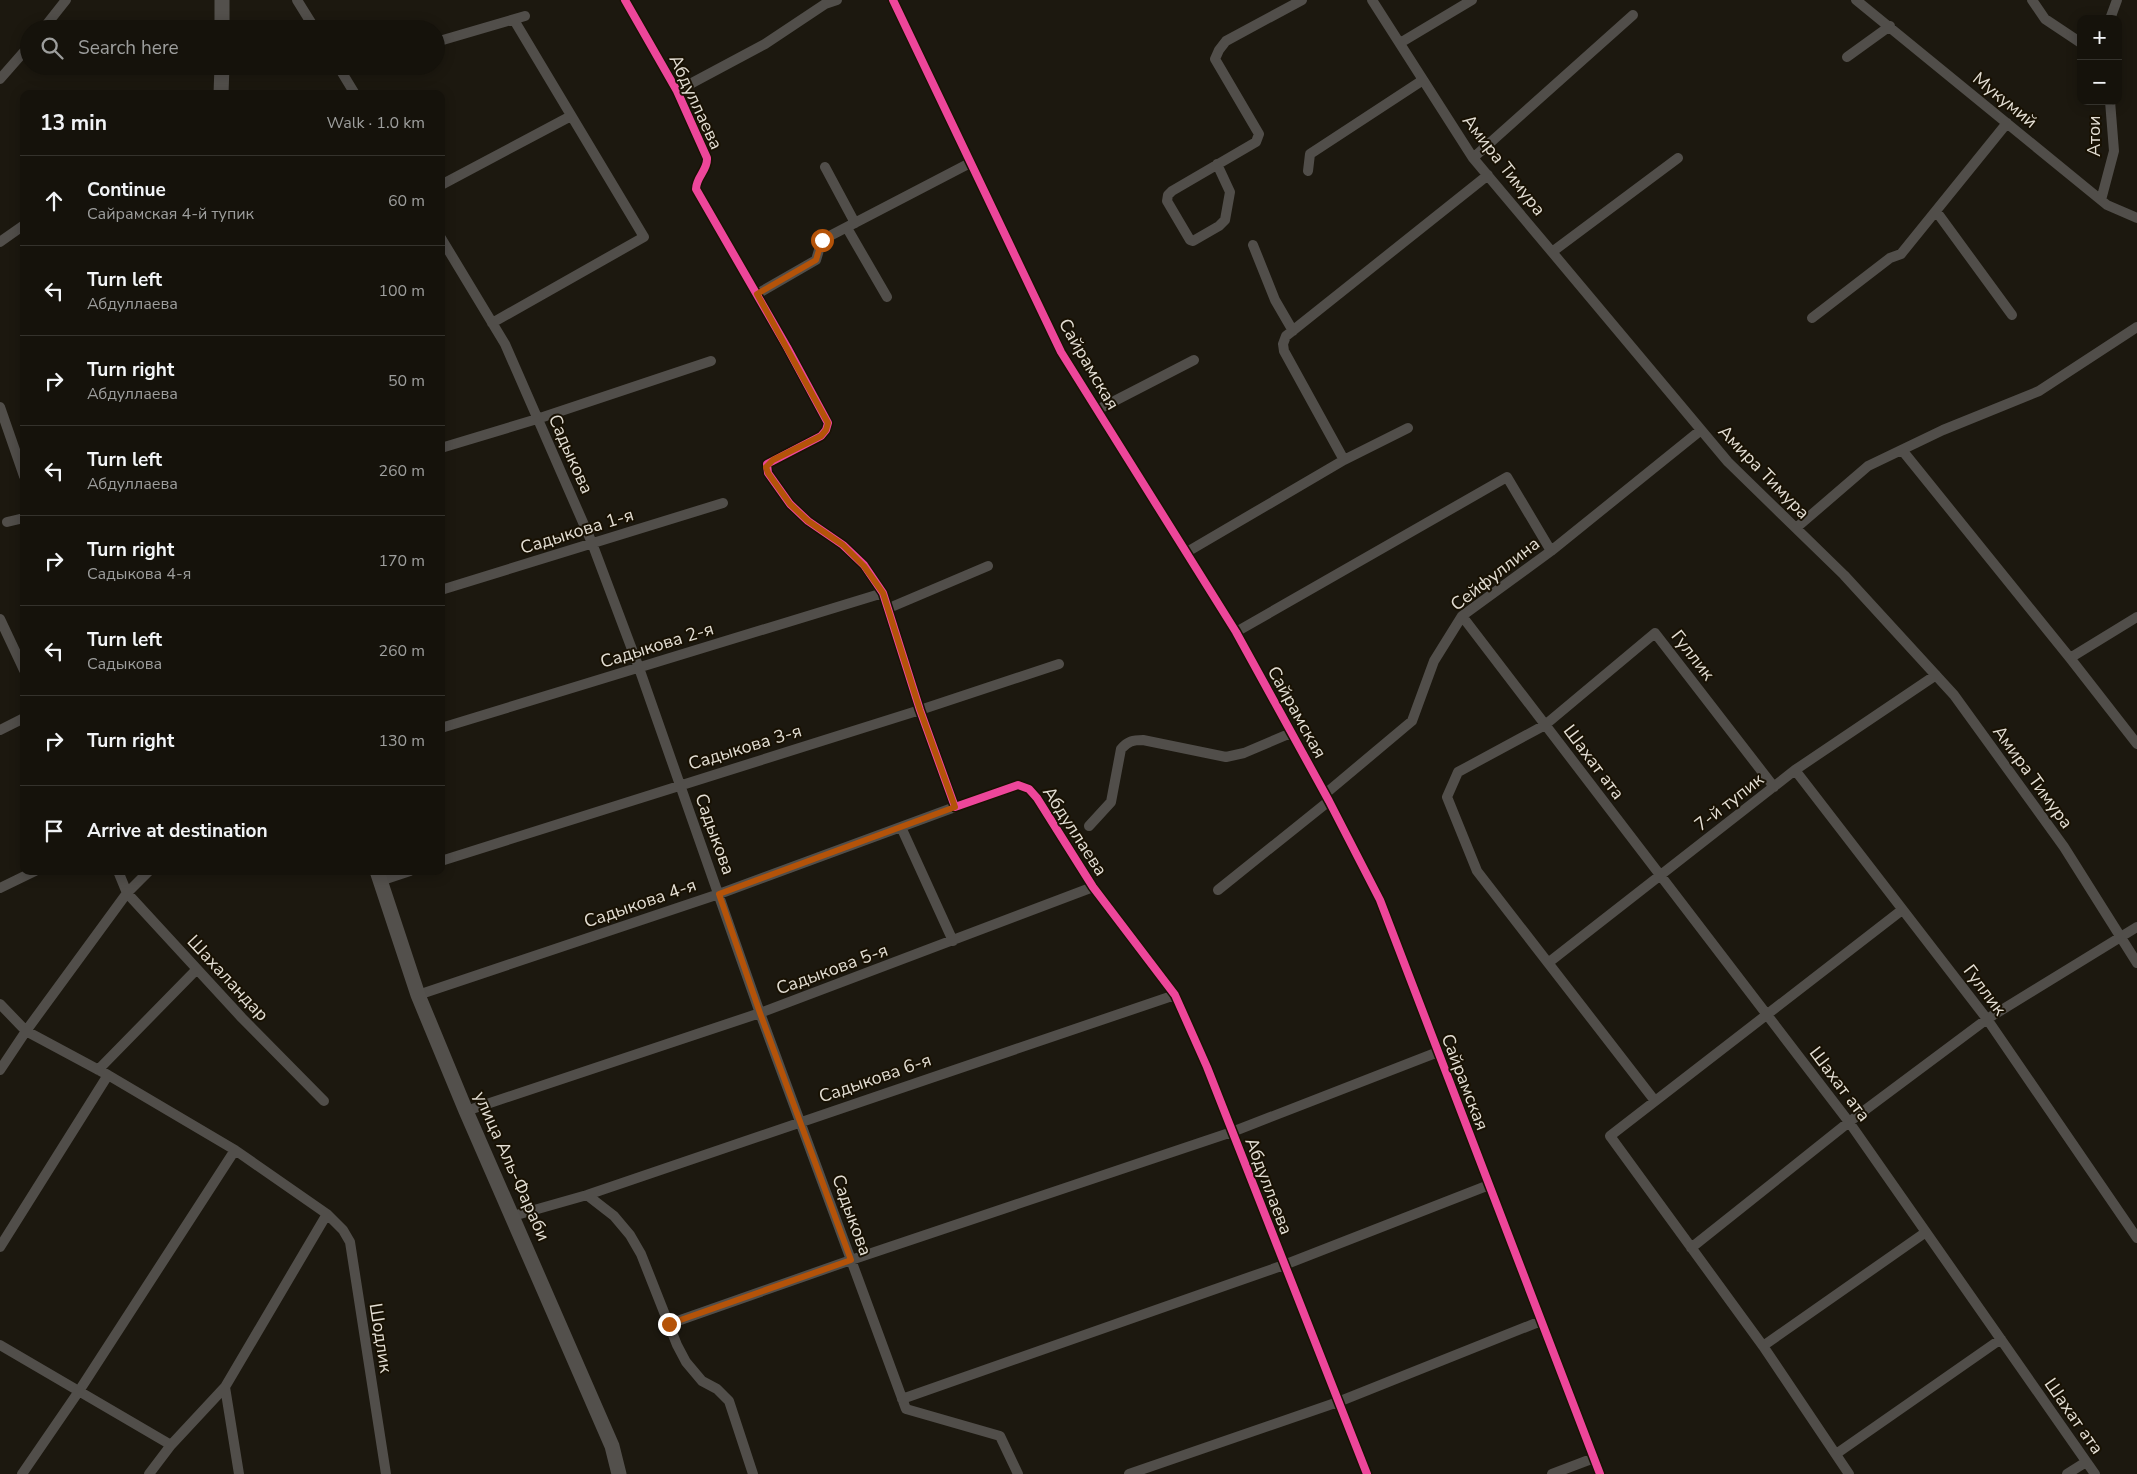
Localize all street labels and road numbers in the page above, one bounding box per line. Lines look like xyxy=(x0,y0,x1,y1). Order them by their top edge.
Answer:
street label: Абдуллаева xyxy=(664,51,728,153)
street label: Мукумий xyxy=(1968,67,2042,133)
street label: Амира Тимура xyxy=(1457,109,1551,221)
street label: Атои xyxy=(2082,115,2106,157)
street label: Сайрамская xyxy=(1053,314,1125,414)
street label: Садыкова xyxy=(543,410,599,498)
street label: Амира Тимура xyxy=(1713,420,1815,524)
street label: Садыкова 1-я xyxy=(517,502,637,560)
street label: Сейфуллина xyxy=(1446,532,1544,616)
street label: Садыкова 2-я xyxy=(597,616,717,674)
street label: Гуллик xyxy=(1666,625,1721,686)
street label: Сайрамская xyxy=(1262,662,1332,762)
street label: Садыкова 3-я xyxy=(685,718,805,776)
street label: Шахат ата xyxy=(1558,720,1630,804)
street label: Амира Тимура xyxy=(1987,721,2079,833)
street label: 7-й тупик xyxy=(1689,767,1769,837)
street label: Абдуллаева xyxy=(1037,782,1113,880)
street label: Садыкова xyxy=(689,790,741,878)
street label: Садыкова 4-я xyxy=(581,873,699,933)
street label: Шахаландар xyxy=(182,930,274,1026)
street label: Садыкова 5-я xyxy=(773,938,891,1000)
street label: Гуллик xyxy=(1958,960,2012,1021)
street label: Сайрамская xyxy=(1436,1030,1494,1134)
street label: Шахат ата xyxy=(1804,1042,1876,1126)
street label: Садыкова 6-я xyxy=(816,1048,934,1108)
street label: улица Аль-Фараби xyxy=(468,1087,556,1245)
street label: Абдуллаева xyxy=(1239,1134,1299,1238)
street label: Садыкова xyxy=(826,1171,878,1259)
street label: Шодлик xyxy=(364,1301,398,1375)
street label: Шахат ата xyxy=(2039,1373,2109,1459)

